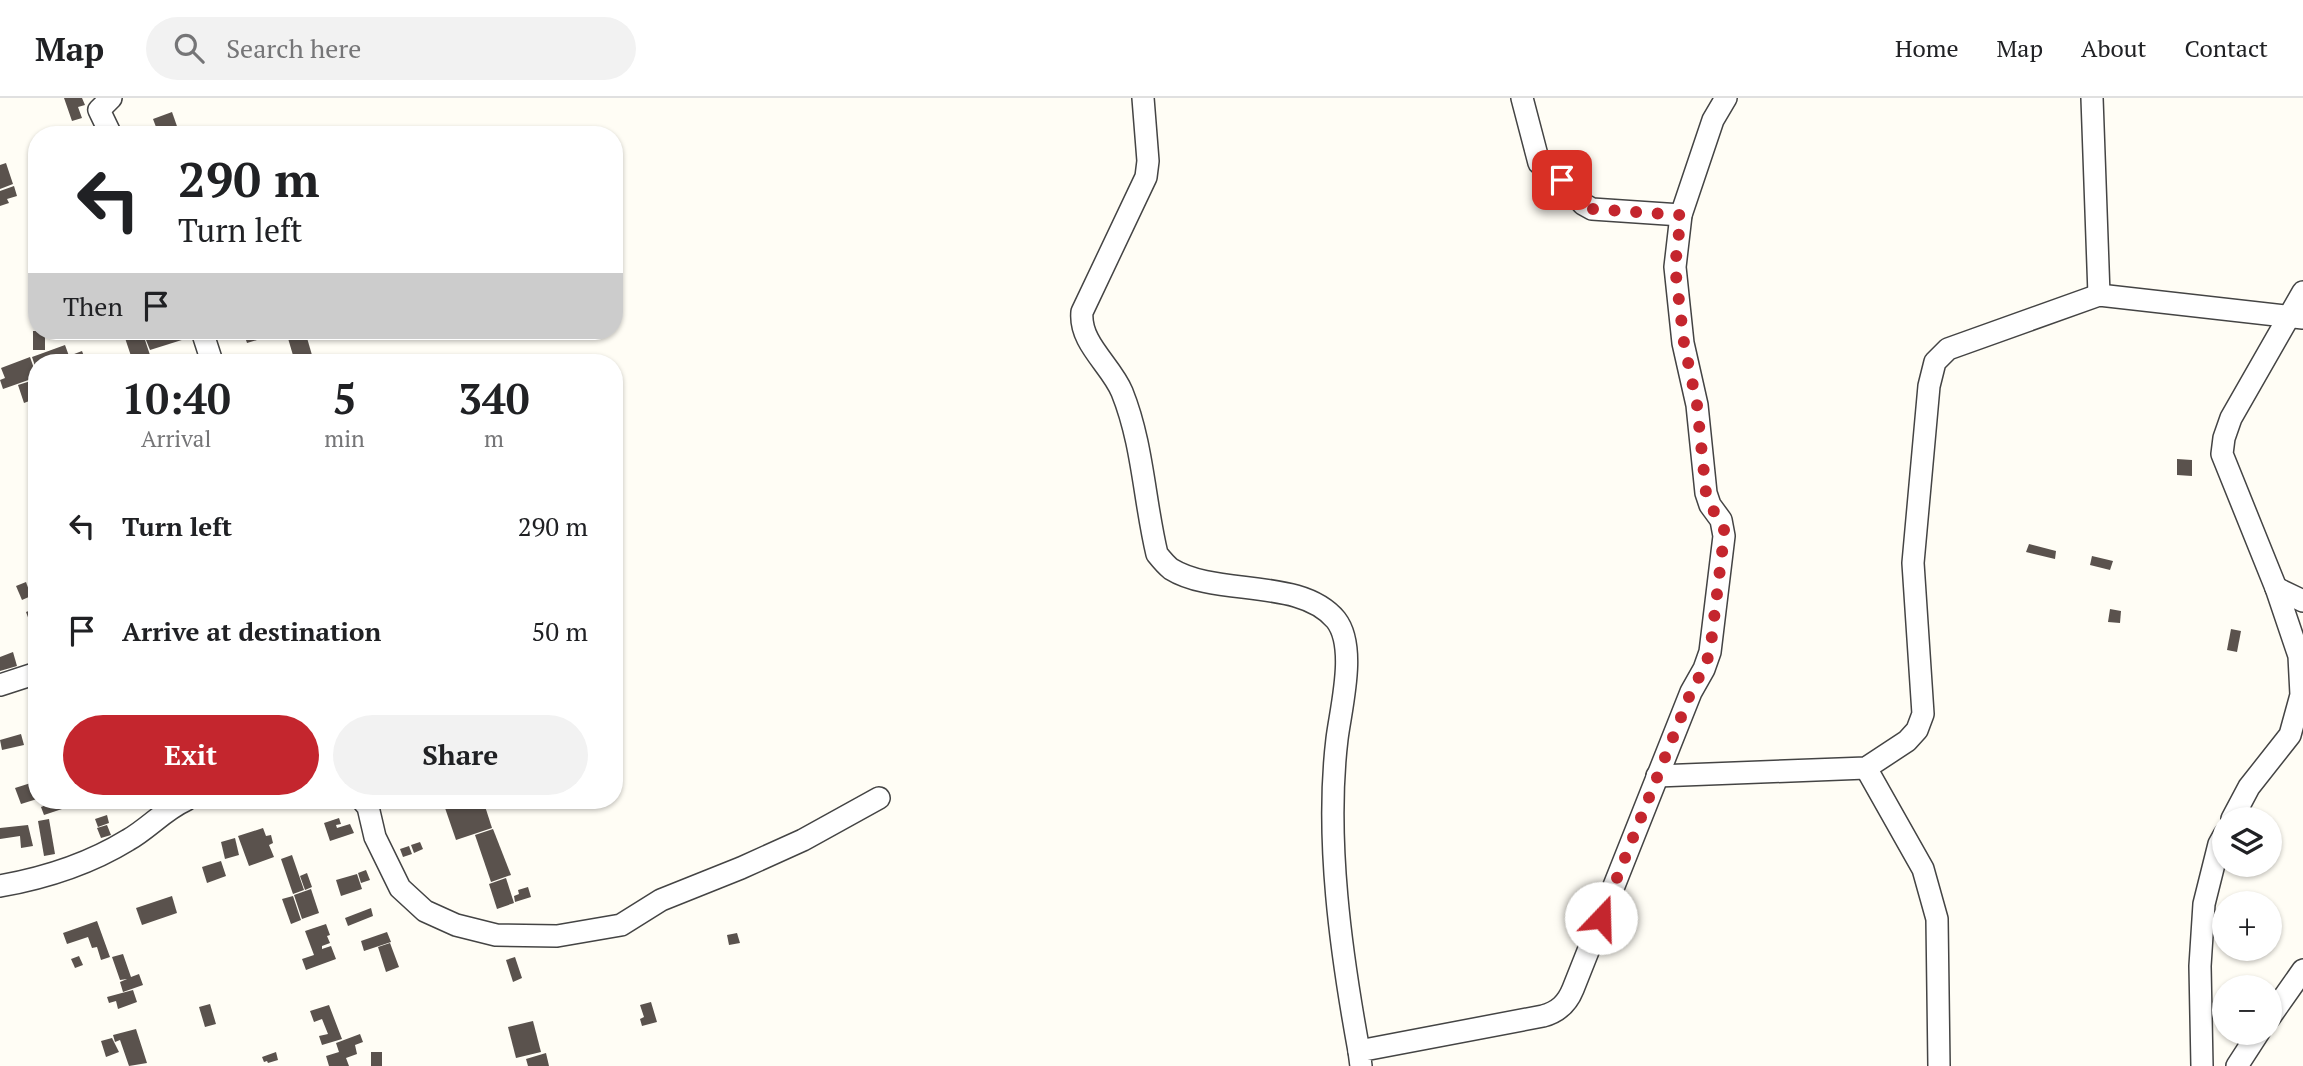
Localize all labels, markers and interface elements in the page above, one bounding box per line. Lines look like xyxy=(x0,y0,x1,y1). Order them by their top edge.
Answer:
search box xyxy=(146,17,636,80)
text: Map xyxy=(35,27,104,70)
icon: search xyxy=(170,29,208,67)
text: Search here xyxy=(226,31,361,65)
text: Home xyxy=(1895,32,1959,64)
text: Map xyxy=(1997,32,2043,64)
text: About xyxy=(2081,32,2147,64)
text: Contact xyxy=(2185,32,2268,64)
text: 290 m xyxy=(178,146,320,211)
pin xyxy=(1532,150,1592,210)
icon: left xyxy=(63,154,154,245)
icon: arrive xyxy=(1543,161,1581,199)
text: Turn left xyxy=(178,209,302,251)
icon: arrive xyxy=(137,287,175,325)
text: Then xyxy=(63,289,123,323)
text: 10:40 xyxy=(122,370,231,426)
text: 5 xyxy=(333,370,356,426)
text: 340 xyxy=(458,370,529,426)
text: Arrival xyxy=(141,423,211,454)
text: min xyxy=(324,423,365,454)
text: m xyxy=(484,423,504,454)
icon: left xyxy=(63,507,101,545)
text: Turn left xyxy=(122,509,232,543)
text: 290 m xyxy=(518,509,588,543)
icon: arrive xyxy=(63,612,101,650)
text: Arrive at destination xyxy=(122,614,381,648)
text: 50 m xyxy=(532,614,588,648)
button: Exit xyxy=(63,715,319,795)
button: Share xyxy=(333,715,588,795)
map controls xyxy=(2212,807,2282,1045)
button: layers xyxy=(2212,807,2282,877)
position arrow xyxy=(1564,881,1638,955)
button: + xyxy=(2212,891,2282,961)
button: − xyxy=(2212,975,2282,1045)

